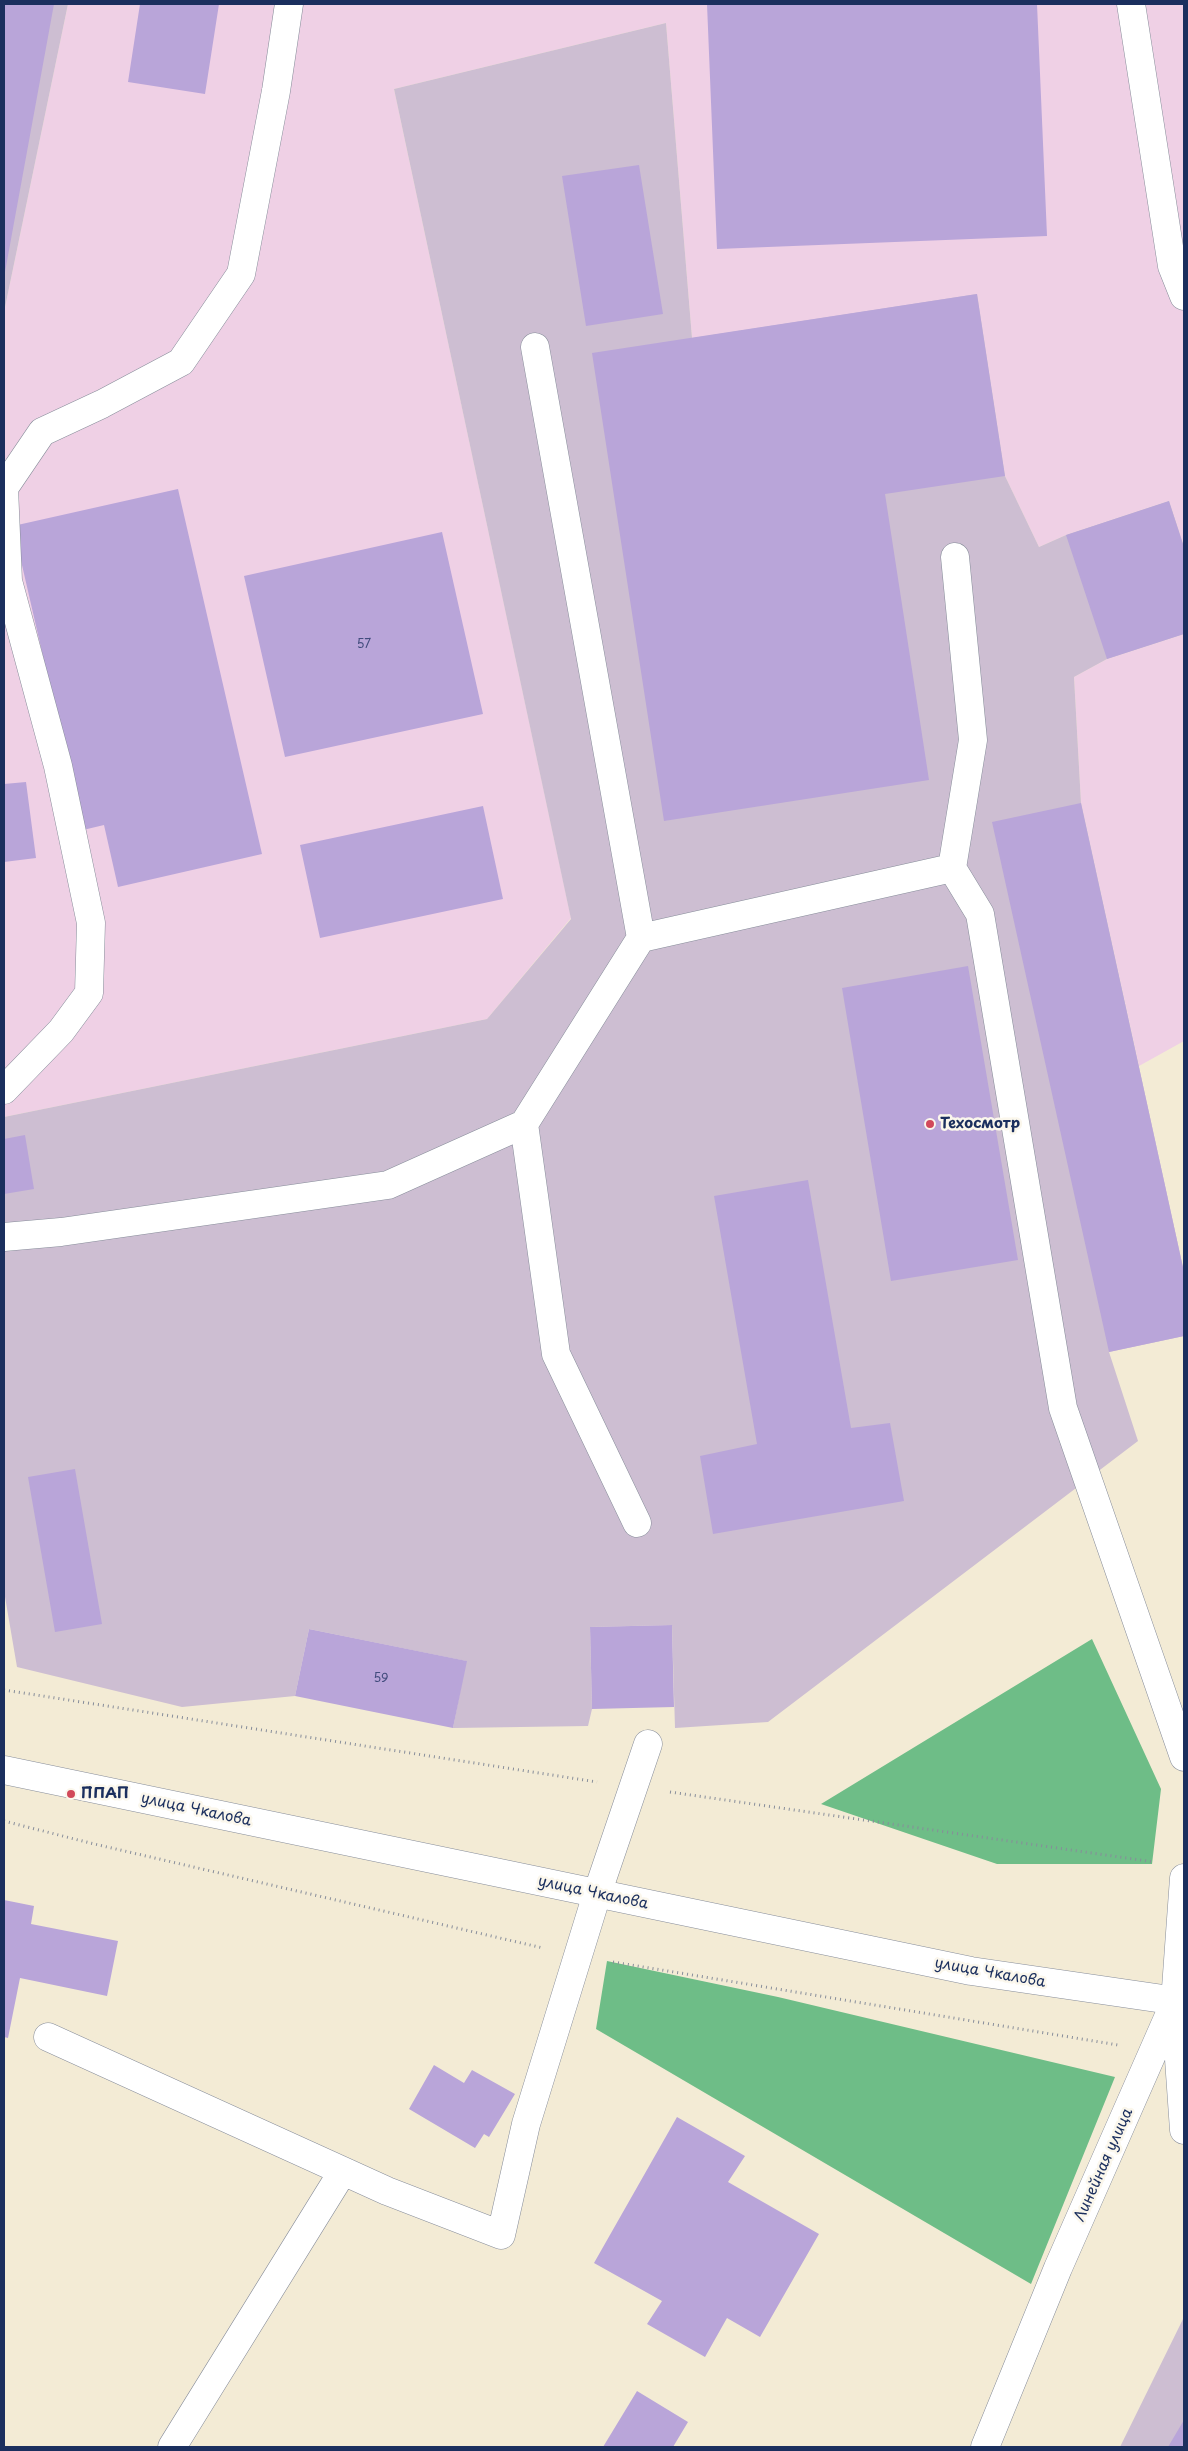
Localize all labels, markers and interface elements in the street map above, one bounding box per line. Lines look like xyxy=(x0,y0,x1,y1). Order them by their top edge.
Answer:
house number: 57 xyxy=(357,638,371,652)
place label: Техосмотр xyxy=(940,1115,1020,1133)
marker: Техосмотр xyxy=(924,1118,936,1130)
house number: 59 xyxy=(374,1672,388,1686)
place label: ППАП xyxy=(81,1785,129,1803)
marker: ППАП xyxy=(65,1788,77,1800)
street label: улица Чкалова xyxy=(139,1790,253,1830)
street label: улица Чкалова xyxy=(536,1873,650,1913)
street label: улица Чкалова xyxy=(933,1954,1047,1992)
street label: Линейная улица xyxy=(1071,2105,1137,2225)

